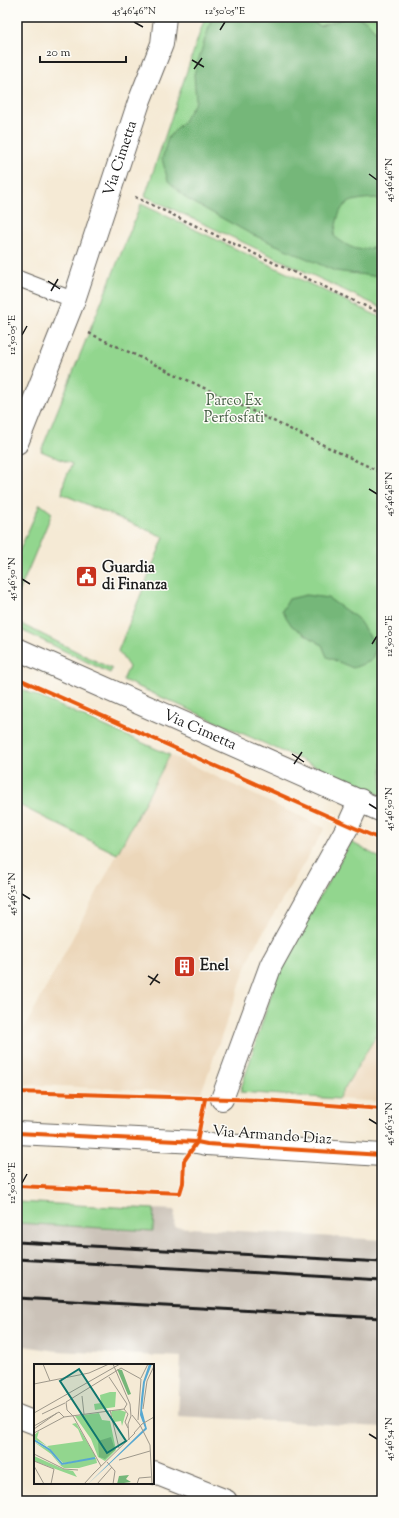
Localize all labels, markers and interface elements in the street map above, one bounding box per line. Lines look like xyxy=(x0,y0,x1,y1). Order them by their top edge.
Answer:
text: 45°46'46"N xyxy=(112,4,156,19)
text: 12°50'05"E xyxy=(205,4,245,19)
scale bar xyxy=(40,38,126,64)
text: 20 m xyxy=(46,44,71,62)
street label: Via Cimetta xyxy=(98,118,143,199)
text: 45°46'46"N xyxy=(382,158,397,202)
text: 12°50'05"E xyxy=(5,315,20,355)
park label: Parco Ex Perfosfati xyxy=(204,391,264,429)
text: 45°46'48"N xyxy=(382,472,397,516)
text: 45°46'50"N xyxy=(5,557,20,601)
place label: Guardia di Finanza xyxy=(102,558,168,596)
public building icon: Guardia di Finanza xyxy=(73,564,99,590)
text: 12°50'00"E xyxy=(382,615,397,657)
street label: Via Cimetta xyxy=(160,705,240,756)
text: 45°46'50"N xyxy=(382,787,397,831)
text: 45°46'52"N xyxy=(5,872,20,916)
building icon: Enel xyxy=(172,953,198,979)
place label: Enel xyxy=(200,956,230,977)
text: 45°46'52"N xyxy=(382,1102,397,1146)
street label: Via Armando Diaz xyxy=(212,1121,333,1151)
text: 12°50'00"E xyxy=(5,1162,20,1204)
inset map xyxy=(34,1364,154,1484)
text: 45°46'54"N xyxy=(382,1417,397,1461)

